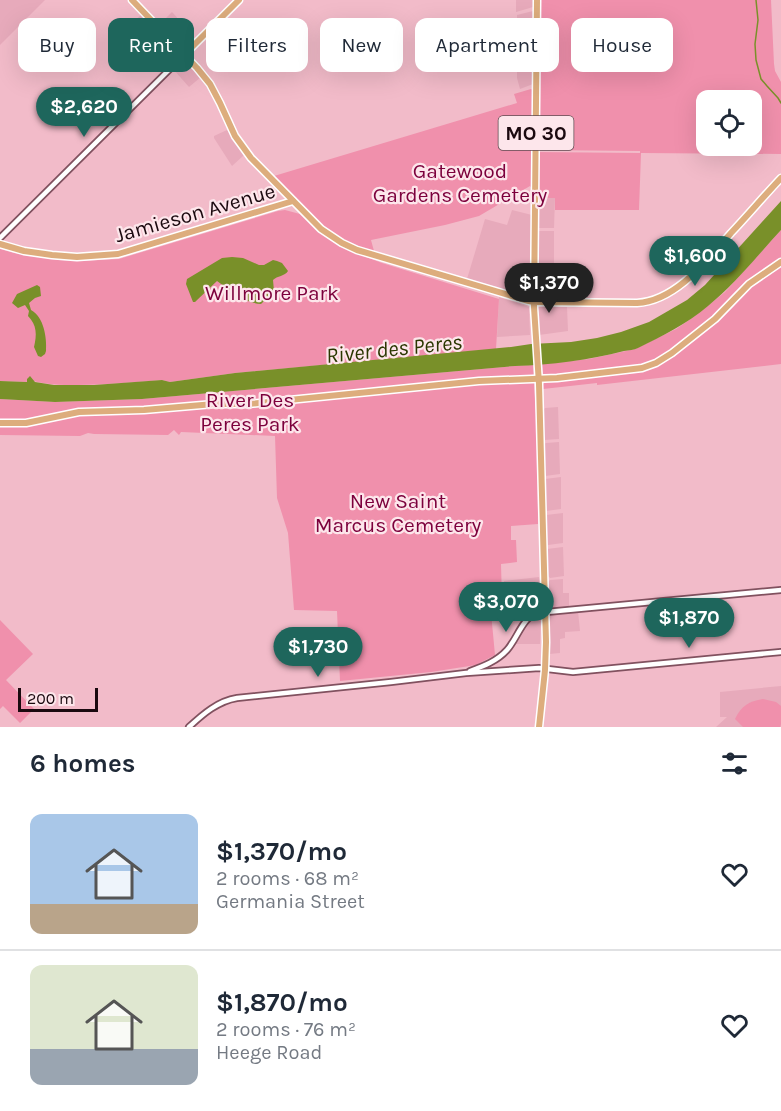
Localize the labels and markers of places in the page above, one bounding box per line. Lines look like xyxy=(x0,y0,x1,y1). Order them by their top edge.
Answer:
pin: $2,620 xyxy=(35,87,133,138)
pin: $1,600 xyxy=(646,236,744,287)
pin: $1,370 xyxy=(500,263,598,314)
pin: $3,070 xyxy=(457,582,555,633)
pin: $1,870 xyxy=(640,598,738,649)
pin: $1,730 xyxy=(269,627,367,678)

